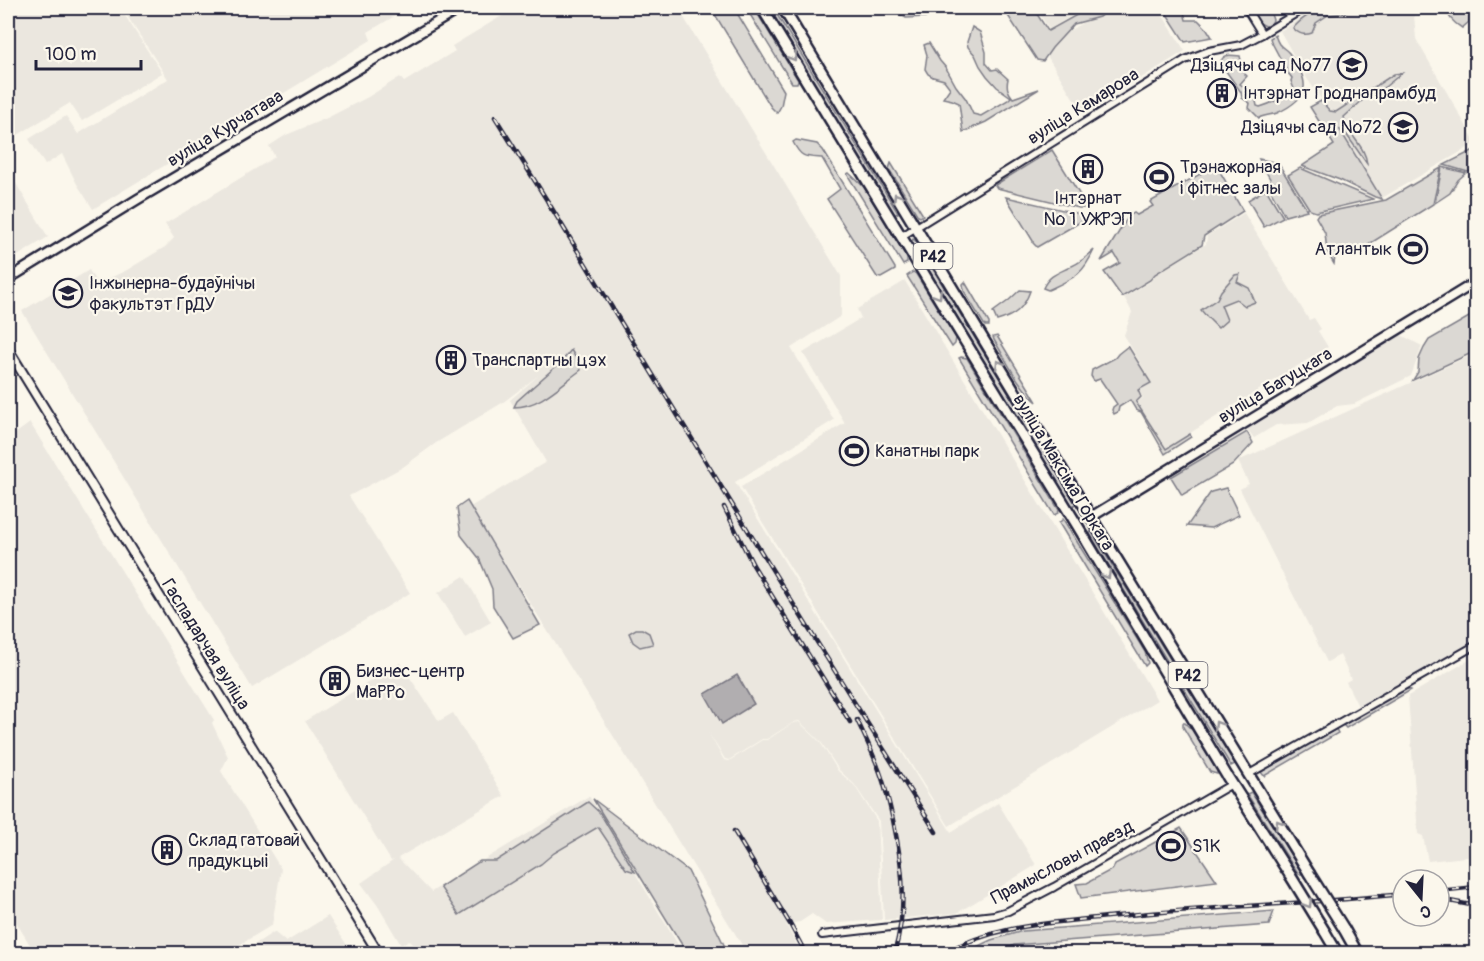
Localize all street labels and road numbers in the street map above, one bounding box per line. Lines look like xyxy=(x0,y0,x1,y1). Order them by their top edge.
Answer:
street label: вуліца Камарова xyxy=(1023,63,1143,150)
street label: вуліца Курчатава xyxy=(163,85,287,172)
road number: Р42 xyxy=(914,243,952,269)
street label: вуліца Багуцкага xyxy=(1214,342,1337,429)
street label: вуліца Максіма Горкага xyxy=(1008,390,1119,555)
street label: Гаспадарчая вуліца xyxy=(156,575,255,714)
road number: Р42 xyxy=(1168,662,1208,688)
street label: Прамысловы праезд xyxy=(987,815,1138,910)

